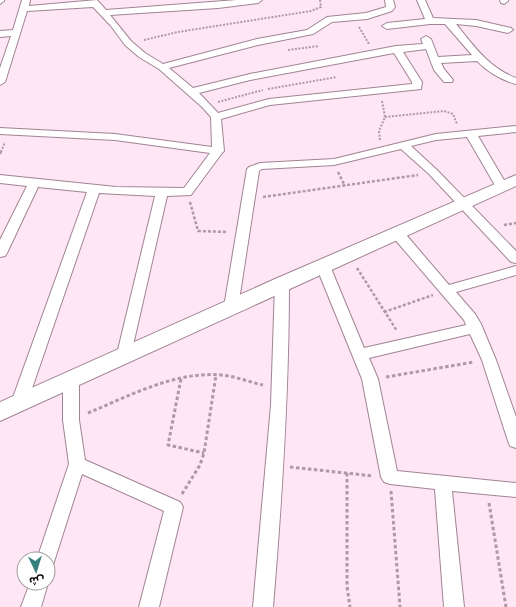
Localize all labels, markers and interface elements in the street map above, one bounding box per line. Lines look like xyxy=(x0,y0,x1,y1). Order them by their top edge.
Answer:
north arrow xyxy=(16,551,56,591)
text: ش xyxy=(29,573,45,587)

